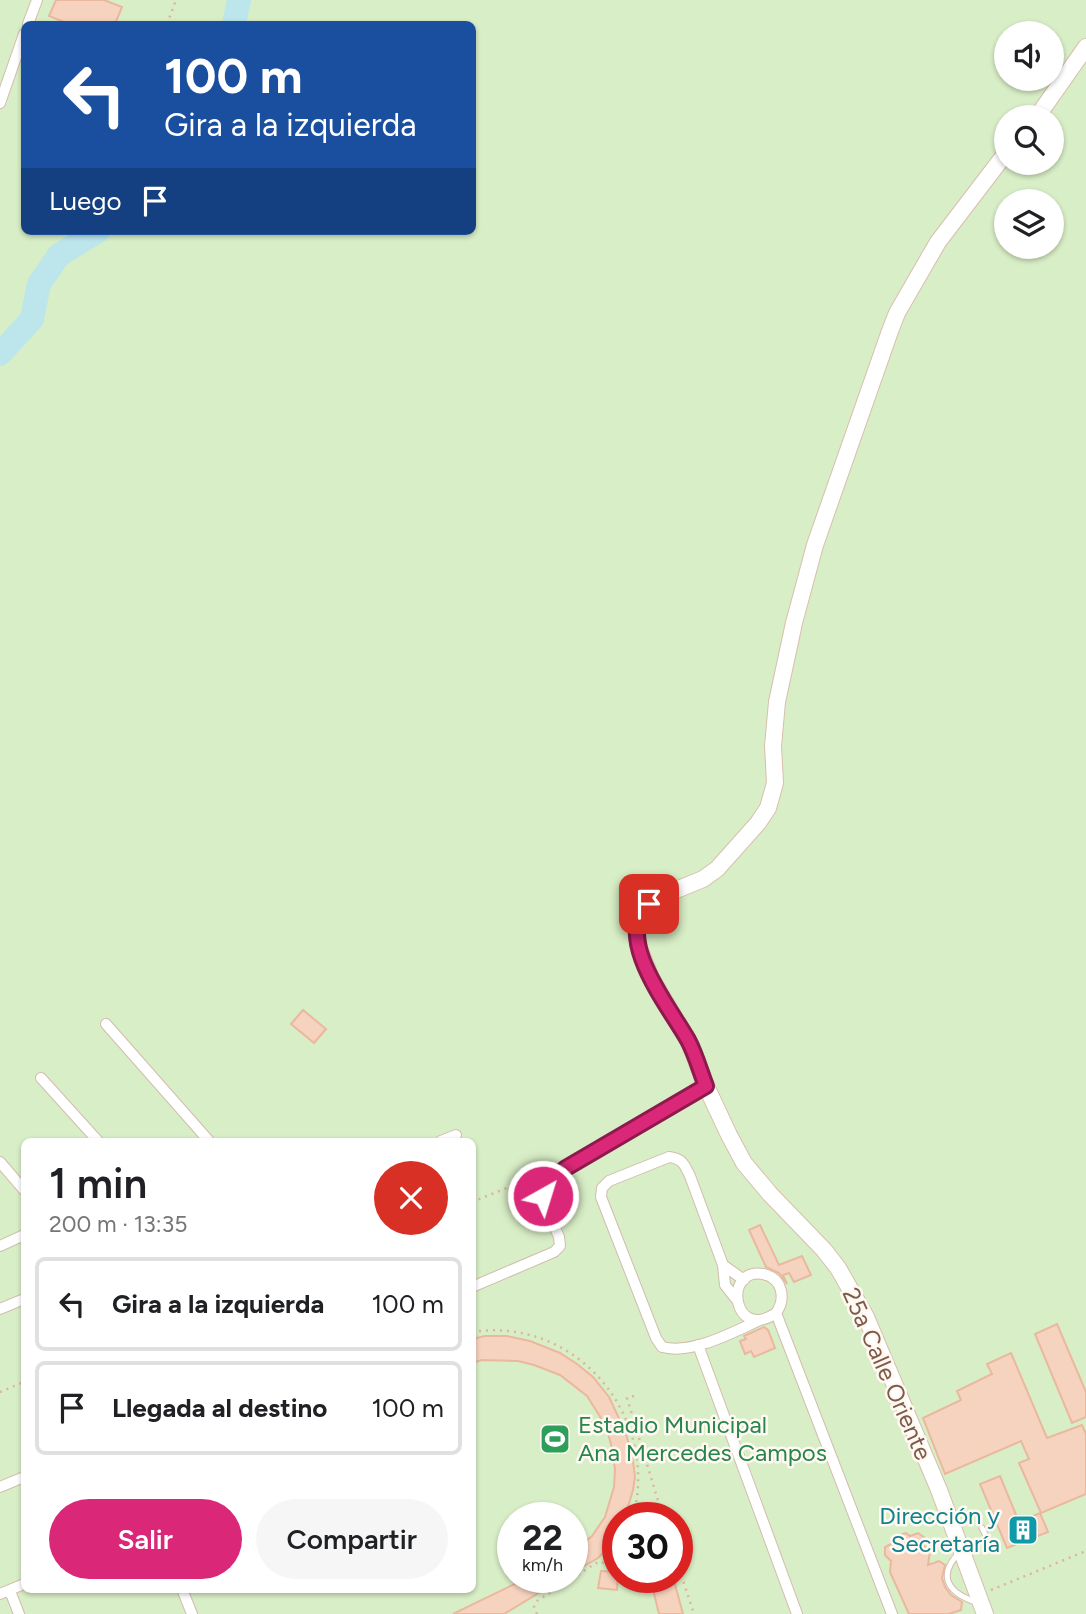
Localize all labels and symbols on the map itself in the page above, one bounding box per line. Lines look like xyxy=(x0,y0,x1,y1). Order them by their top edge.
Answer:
pin xyxy=(619,874,679,934)
position arrow xyxy=(506,1159,580,1233)
street label: 25a Calle Oriente xyxy=(836,1283,938,1464)
place label: Estadio Municipal Ana Mercedes Campos xyxy=(578,1410,827,1467)
sports icon: Estadio Municipal Ana Mercedes Campos xyxy=(538,1422,572,1456)
place label: Dirección y Secretaría xyxy=(879,1501,1000,1558)
speed limit sign: 30 xyxy=(602,1502,693,1593)
building icon: Dirección y Secretaría xyxy=(1006,1513,1040,1547)

